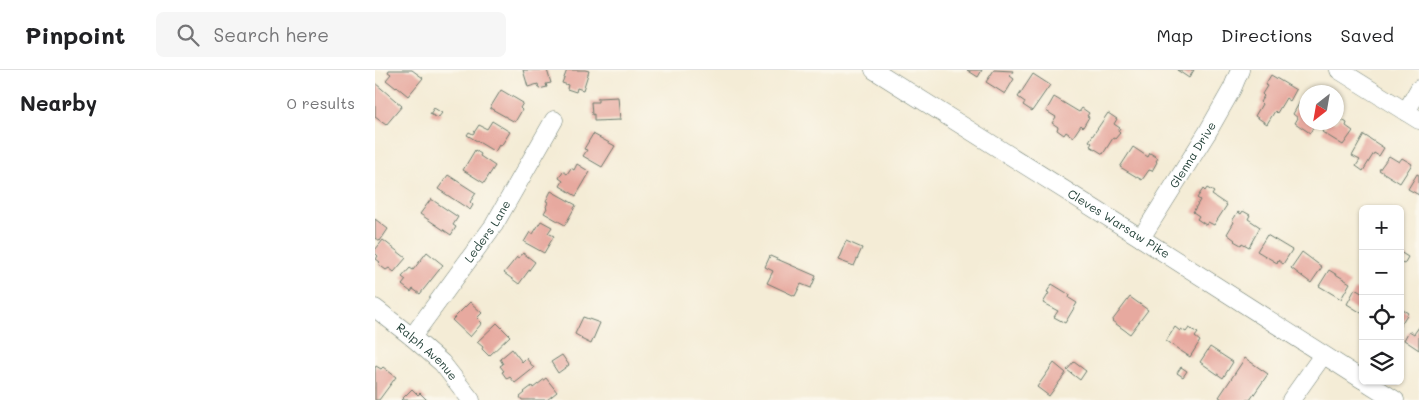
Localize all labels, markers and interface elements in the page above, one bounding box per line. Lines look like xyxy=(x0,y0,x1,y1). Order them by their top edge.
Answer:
search box xyxy=(156,12,506,57)
text: Pinpoint xyxy=(25,19,126,50)
icon: search xyxy=(174,21,202,49)
text: Search here xyxy=(214,22,329,47)
text: Map xyxy=(1156,23,1193,47)
text: Directions xyxy=(1221,23,1313,47)
text: Saved xyxy=(1341,23,1394,47)
north arrow xyxy=(1299,85,1344,130)
text: Nearby xyxy=(20,89,97,116)
text: 0 results xyxy=(287,92,355,113)
street label: Glenna Drive xyxy=(1165,118,1219,191)
street label: Cleves Warsaw Pike xyxy=(1065,185,1173,261)
street label: Leders Lane xyxy=(460,197,514,265)
map controls xyxy=(1359,205,1404,385)
button: + xyxy=(1359,205,1404,250)
button: − xyxy=(1359,250,1404,295)
button: locate xyxy=(1359,295,1404,340)
street label: Ralph Avenue xyxy=(394,319,462,383)
button: layers xyxy=(1359,340,1404,385)

